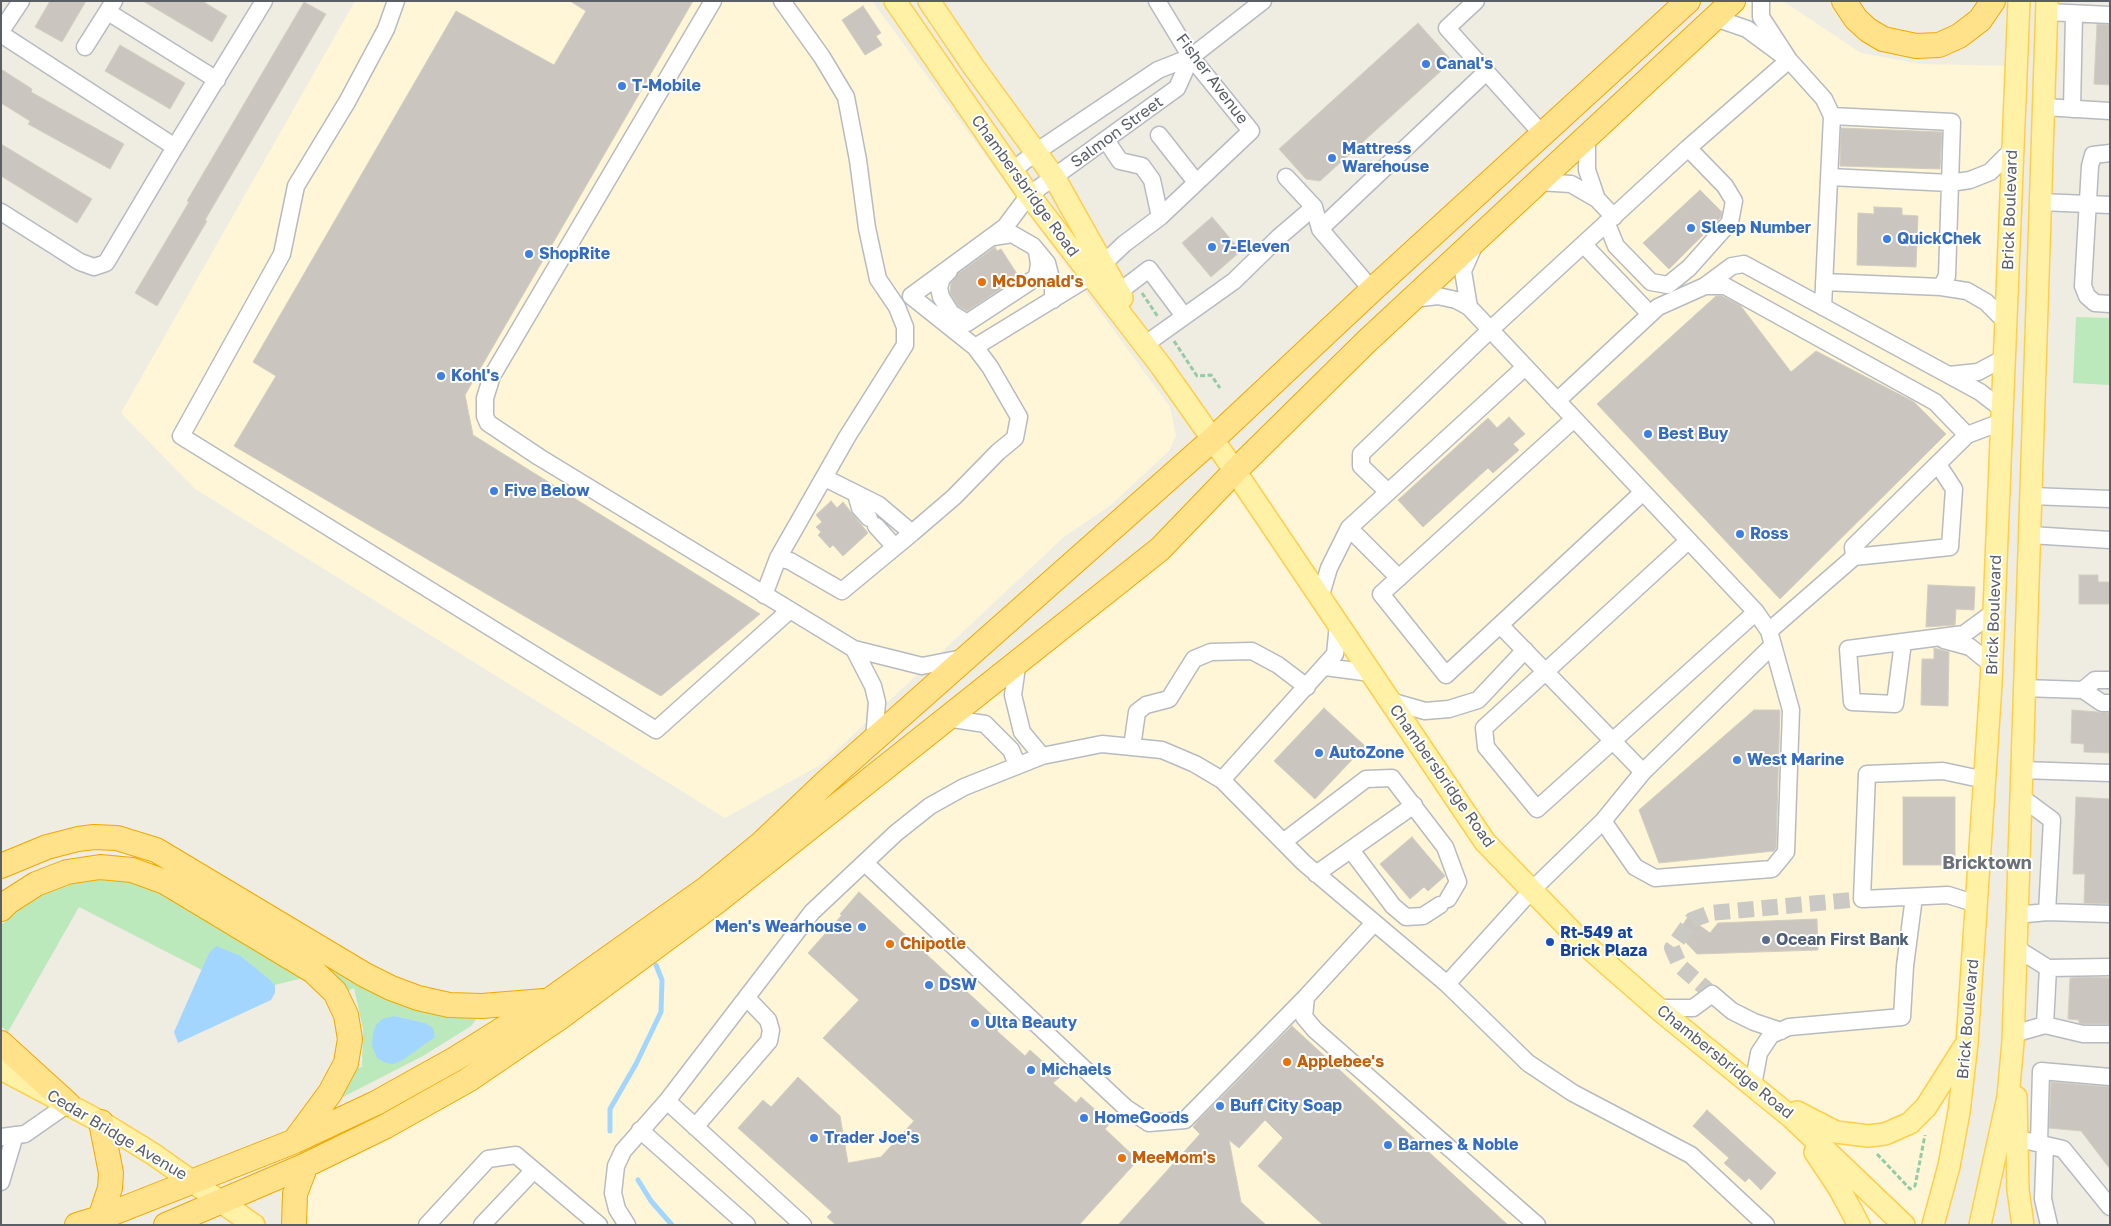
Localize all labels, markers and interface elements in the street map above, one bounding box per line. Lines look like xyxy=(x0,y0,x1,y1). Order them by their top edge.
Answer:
street label: Fisher Avenue xyxy=(1172,30,1252,128)
place label: Canal's xyxy=(1436,54,1493,74)
marker: Canal's xyxy=(1420,58,1432,70)
place label: T-Mobile xyxy=(632,76,701,96)
marker: T-Mobile xyxy=(616,80,628,92)
street label: Salmon Street xyxy=(1067,92,1167,172)
street label: Chambersbridge Road xyxy=(967,111,1083,261)
place label: Mattress Warehouse xyxy=(1342,139,1429,177)
street label: Brick Boulevard xyxy=(1998,150,2022,270)
marker: Mattress Warehouse xyxy=(1326,152,1338,164)
place label: Sleep Number xyxy=(1701,218,1811,238)
marker: Sleep Number xyxy=(1685,222,1697,234)
place label: QuickChek xyxy=(1897,229,1981,249)
marker: QuickChek xyxy=(1881,233,1893,245)
place label: 7-Eleven xyxy=(1222,237,1290,257)
marker: 7-Eleven xyxy=(1206,241,1218,253)
place label: ShopRite xyxy=(539,244,610,264)
marker: ShopRite xyxy=(523,248,535,260)
place label: McDonald's xyxy=(992,272,1083,292)
marker: McDonald's xyxy=(976,276,988,288)
place label: Kohl's xyxy=(451,366,499,386)
marker: Kohl's xyxy=(435,370,447,382)
place label: Best Buy xyxy=(1658,424,1728,444)
marker: Best Buy xyxy=(1642,428,1654,440)
place label: Five Below xyxy=(504,481,589,501)
marker: Five Below xyxy=(488,485,500,497)
place label: Ross xyxy=(1750,524,1788,544)
marker: Ross xyxy=(1734,528,1746,540)
street label: Brick Boulevard xyxy=(1982,555,2006,675)
street label: Chambersbridge Road xyxy=(1385,701,1499,851)
place label: AutoZone xyxy=(1329,743,1404,763)
marker: AutoZone xyxy=(1313,747,1325,759)
place label: West Marine xyxy=(1747,750,1844,770)
marker: West Marine xyxy=(1731,754,1743,766)
district label: Bricktown xyxy=(1942,852,2032,874)
place label: Men's Wearhouse xyxy=(715,917,852,937)
marker: Men's Wearhouse xyxy=(856,921,868,933)
place label: Rt-549 at Brick Plaza xyxy=(1560,923,1647,961)
place label: Ocean First Bank xyxy=(1776,930,1909,950)
place label: Chipotle xyxy=(900,934,966,954)
marker: Ocean First Bank xyxy=(1760,934,1772,946)
marker: Rt-549 at Brick Plaza xyxy=(1544,936,1556,948)
marker: Chipotle xyxy=(884,938,896,950)
street label: Brick Boulevard xyxy=(1953,958,1983,1080)
place label: DSW xyxy=(939,975,977,995)
marker: DSW xyxy=(923,979,935,991)
street label: Chambersbridge Road xyxy=(1653,1001,1797,1123)
place label: Ulta Beauty xyxy=(985,1013,1077,1033)
marker: Ulta Beauty xyxy=(969,1017,981,1029)
place label: Applebee's xyxy=(1297,1052,1384,1072)
marker: Applebee's xyxy=(1281,1056,1293,1068)
place label: Michaels xyxy=(1041,1060,1112,1080)
marker: Michaels xyxy=(1025,1064,1037,1076)
street label: Cedar Bridge Avenue xyxy=(43,1086,191,1184)
place label: Buff City Soap xyxy=(1230,1096,1342,1116)
marker: Buff City Soap xyxy=(1214,1100,1226,1112)
place label: HomeGoods xyxy=(1094,1108,1189,1128)
marker: HomeGoods xyxy=(1078,1112,1090,1124)
place label: Trader Joe's xyxy=(824,1128,919,1148)
marker: Trader Joe's xyxy=(808,1132,820,1144)
place label: Barnes & Noble xyxy=(1398,1135,1519,1155)
marker: Barnes & Noble xyxy=(1382,1139,1394,1151)
place label: MeeMom's xyxy=(1132,1148,1216,1168)
marker: MeeMom's xyxy=(1116,1152,1128,1164)

